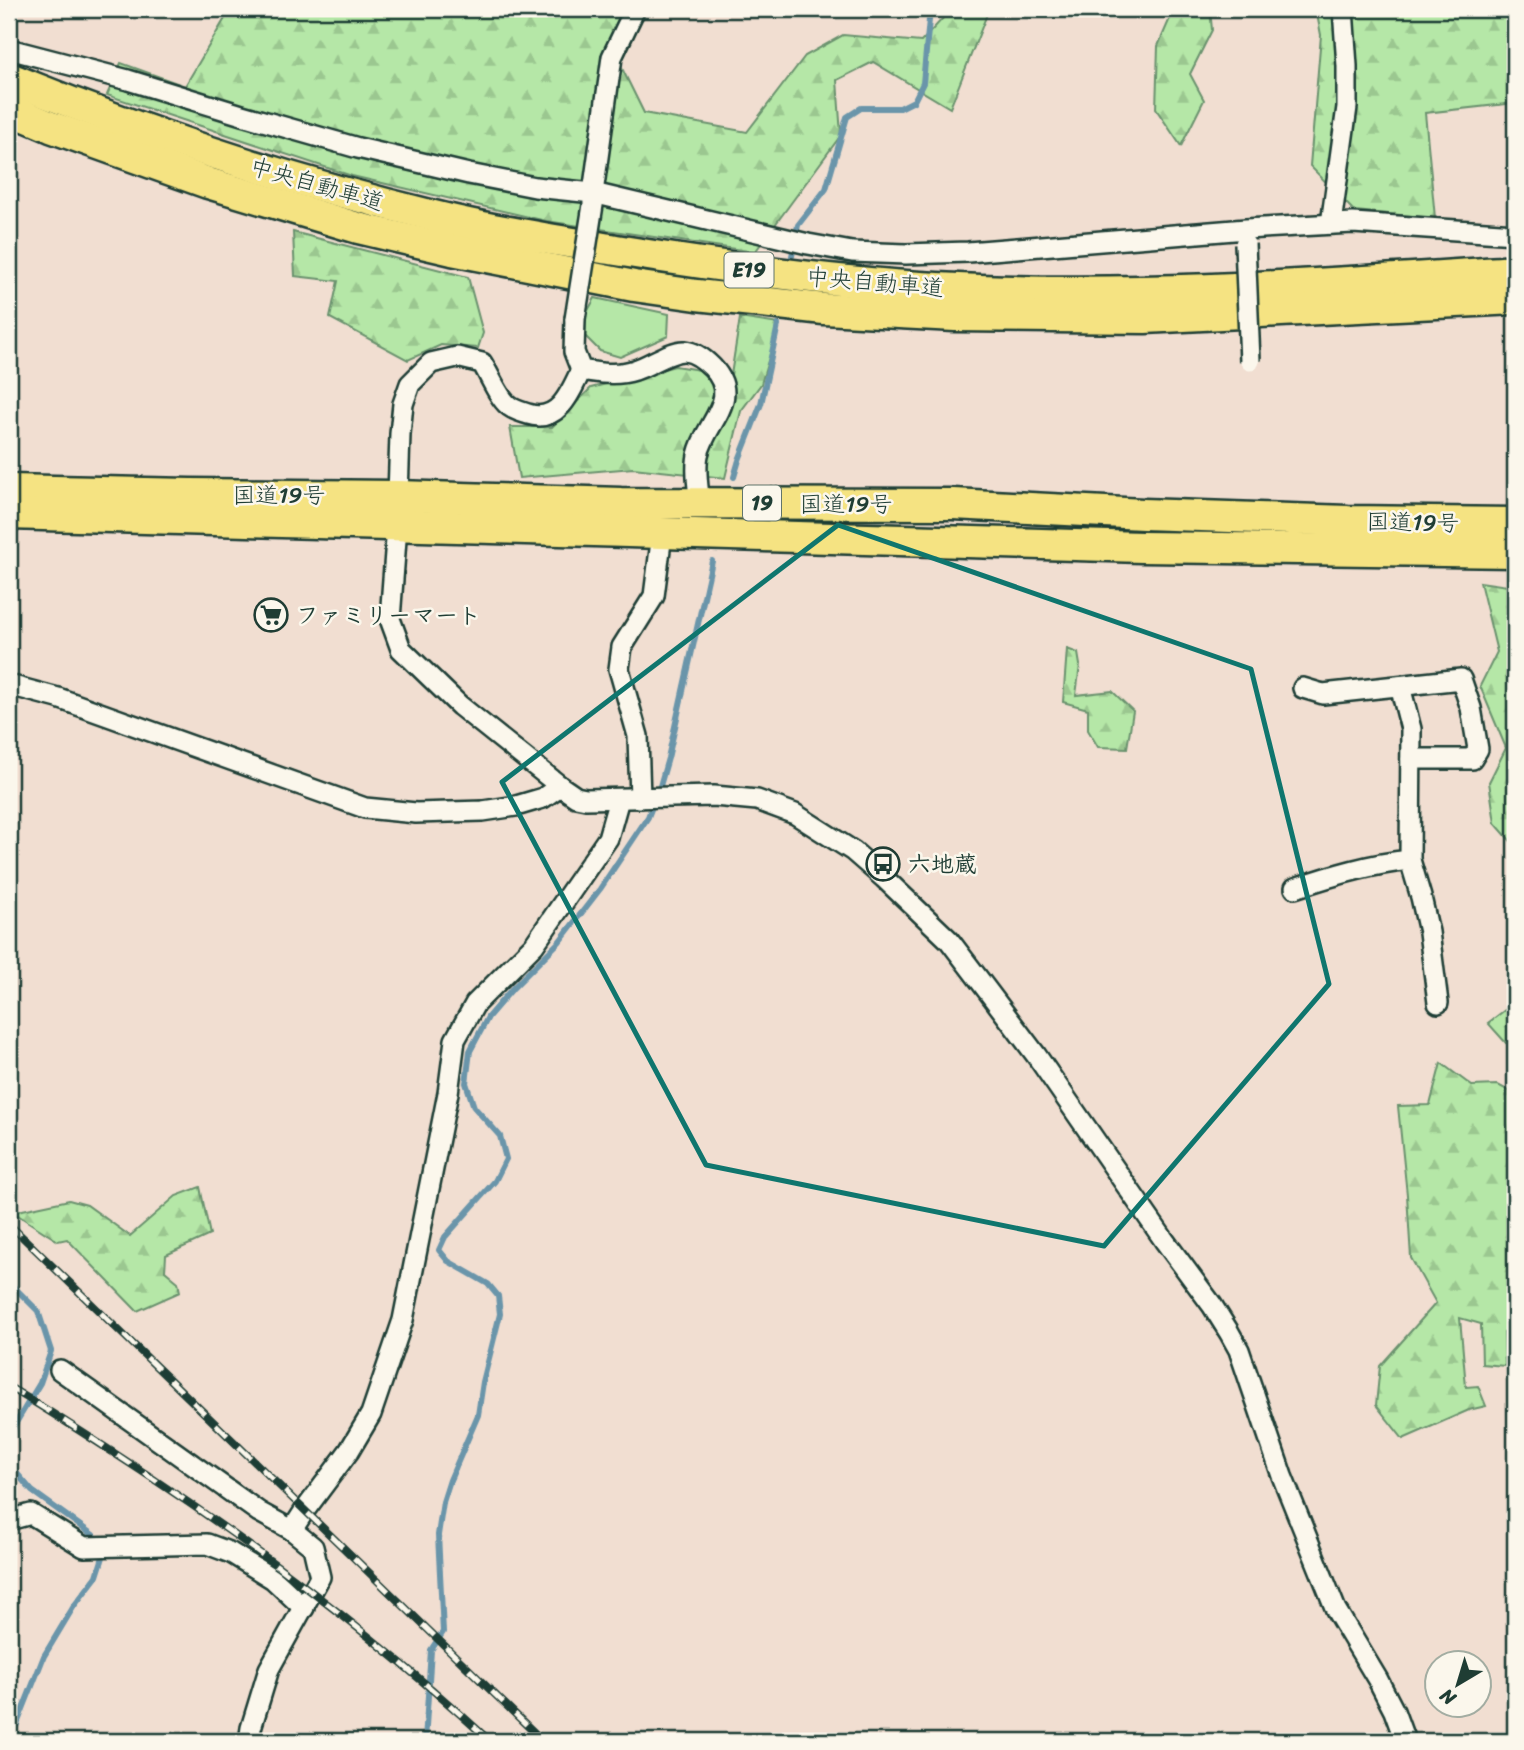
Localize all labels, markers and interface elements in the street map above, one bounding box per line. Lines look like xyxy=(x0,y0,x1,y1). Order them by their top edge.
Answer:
street label: 中央自動車道 xyxy=(245,146,389,223)
road number: E19 xyxy=(724,252,774,288)
street label: 中央自動車道 xyxy=(804,256,945,309)
street label: 国道19号 xyxy=(233,475,326,516)
street label: 国道19号 xyxy=(800,484,893,525)
road number: 19 xyxy=(743,486,781,520)
street label: 国道19号 xyxy=(1366,501,1460,544)
place label: ファミリーマート xyxy=(296,595,481,636)
supermarket icon: ファミリーマート xyxy=(252,596,290,634)
place label: 六地蔵 xyxy=(908,844,977,885)
bus stop icon: 六地蔵 xyxy=(864,845,902,883)
north arrow xyxy=(1422,1648,1492,1718)
text: N xyxy=(1432,1679,1464,1715)

